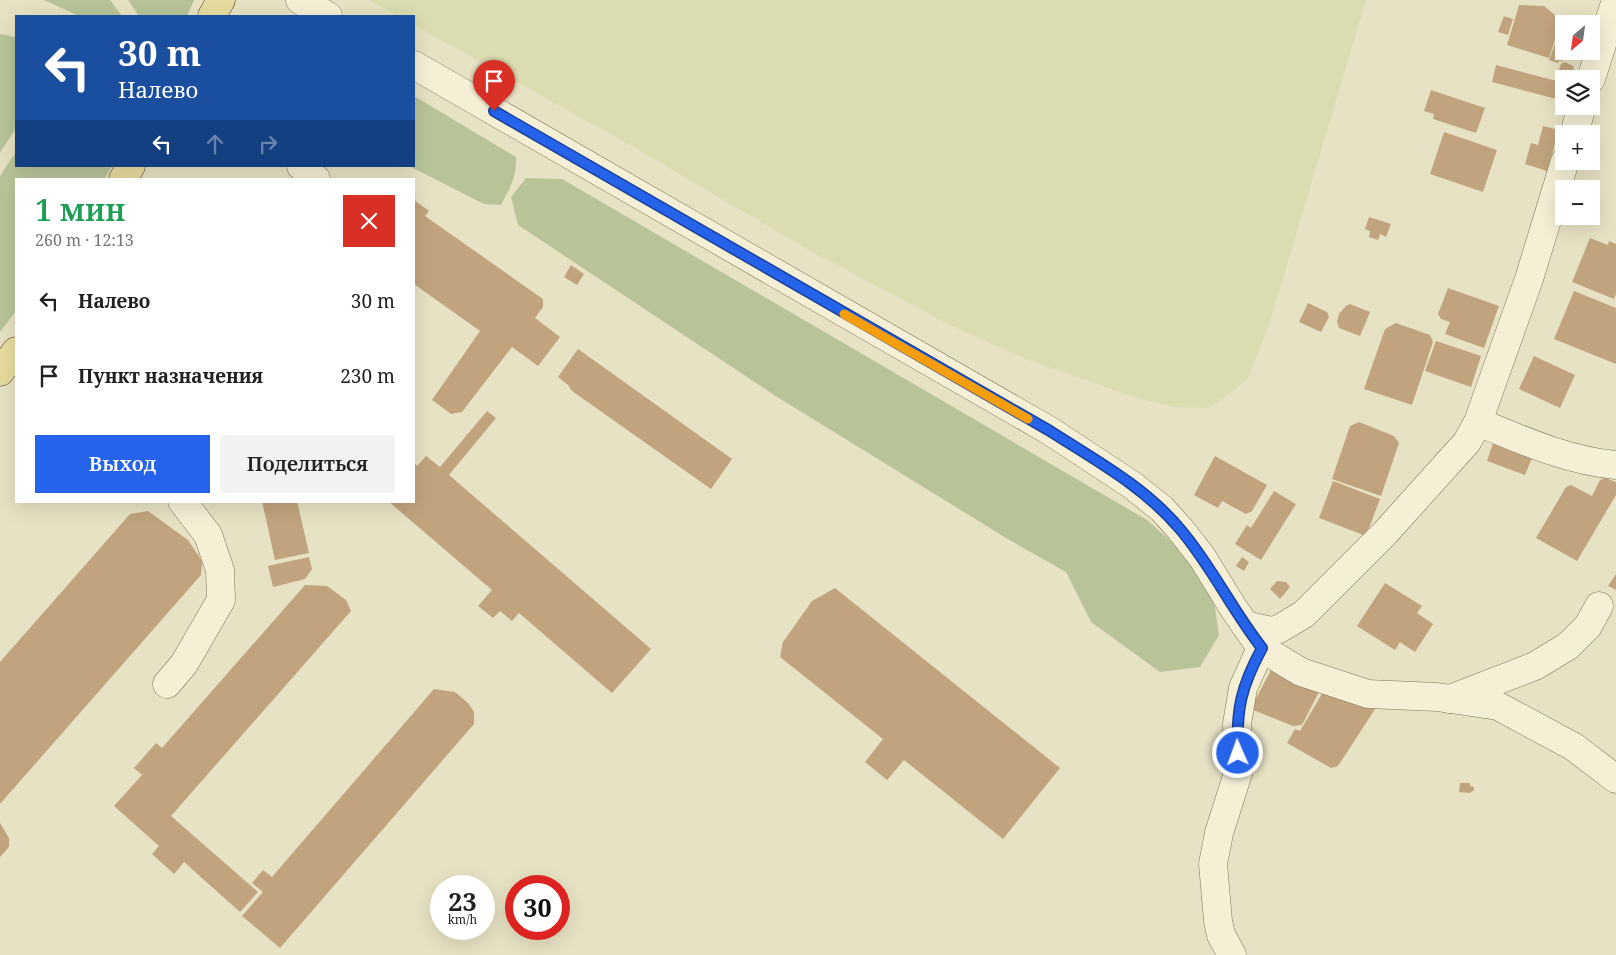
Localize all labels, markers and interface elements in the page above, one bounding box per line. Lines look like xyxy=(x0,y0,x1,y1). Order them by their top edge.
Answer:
north arrow xyxy=(1555,15,1600,60)
map controls xyxy=(1555,15,1600,225)
text: 30 m xyxy=(118,29,201,76)
icon: left xyxy=(35,35,100,100)
pin xyxy=(473,60,515,111)
icon: arrive xyxy=(480,67,508,95)
button: layers xyxy=(1555,70,1600,115)
text: Налево xyxy=(118,74,198,104)
button: + xyxy=(1555,125,1600,170)
icon: left xyxy=(148,130,176,158)
icon: ahead xyxy=(201,130,229,158)
icon: right xyxy=(254,130,282,158)
button: − xyxy=(1555,180,1600,225)
text: 1 мин xyxy=(35,189,125,230)
button: close xyxy=(343,195,395,247)
text: 260 m · 12:13 xyxy=(35,229,134,251)
icon: left xyxy=(35,287,63,315)
text: Налево xyxy=(78,288,150,314)
text: 30 m xyxy=(351,288,395,314)
icon: arrive xyxy=(35,362,63,390)
text: Пункт назначения xyxy=(78,363,263,389)
text: 230 m xyxy=(340,363,395,389)
button: Выход xyxy=(35,435,210,493)
button: Поделиться xyxy=(220,435,395,493)
position arrow xyxy=(1211,726,1263,778)
speed limit sign: 30 xyxy=(505,875,570,940)
text: 23 xyxy=(448,884,477,918)
text: km/h xyxy=(448,911,477,928)

